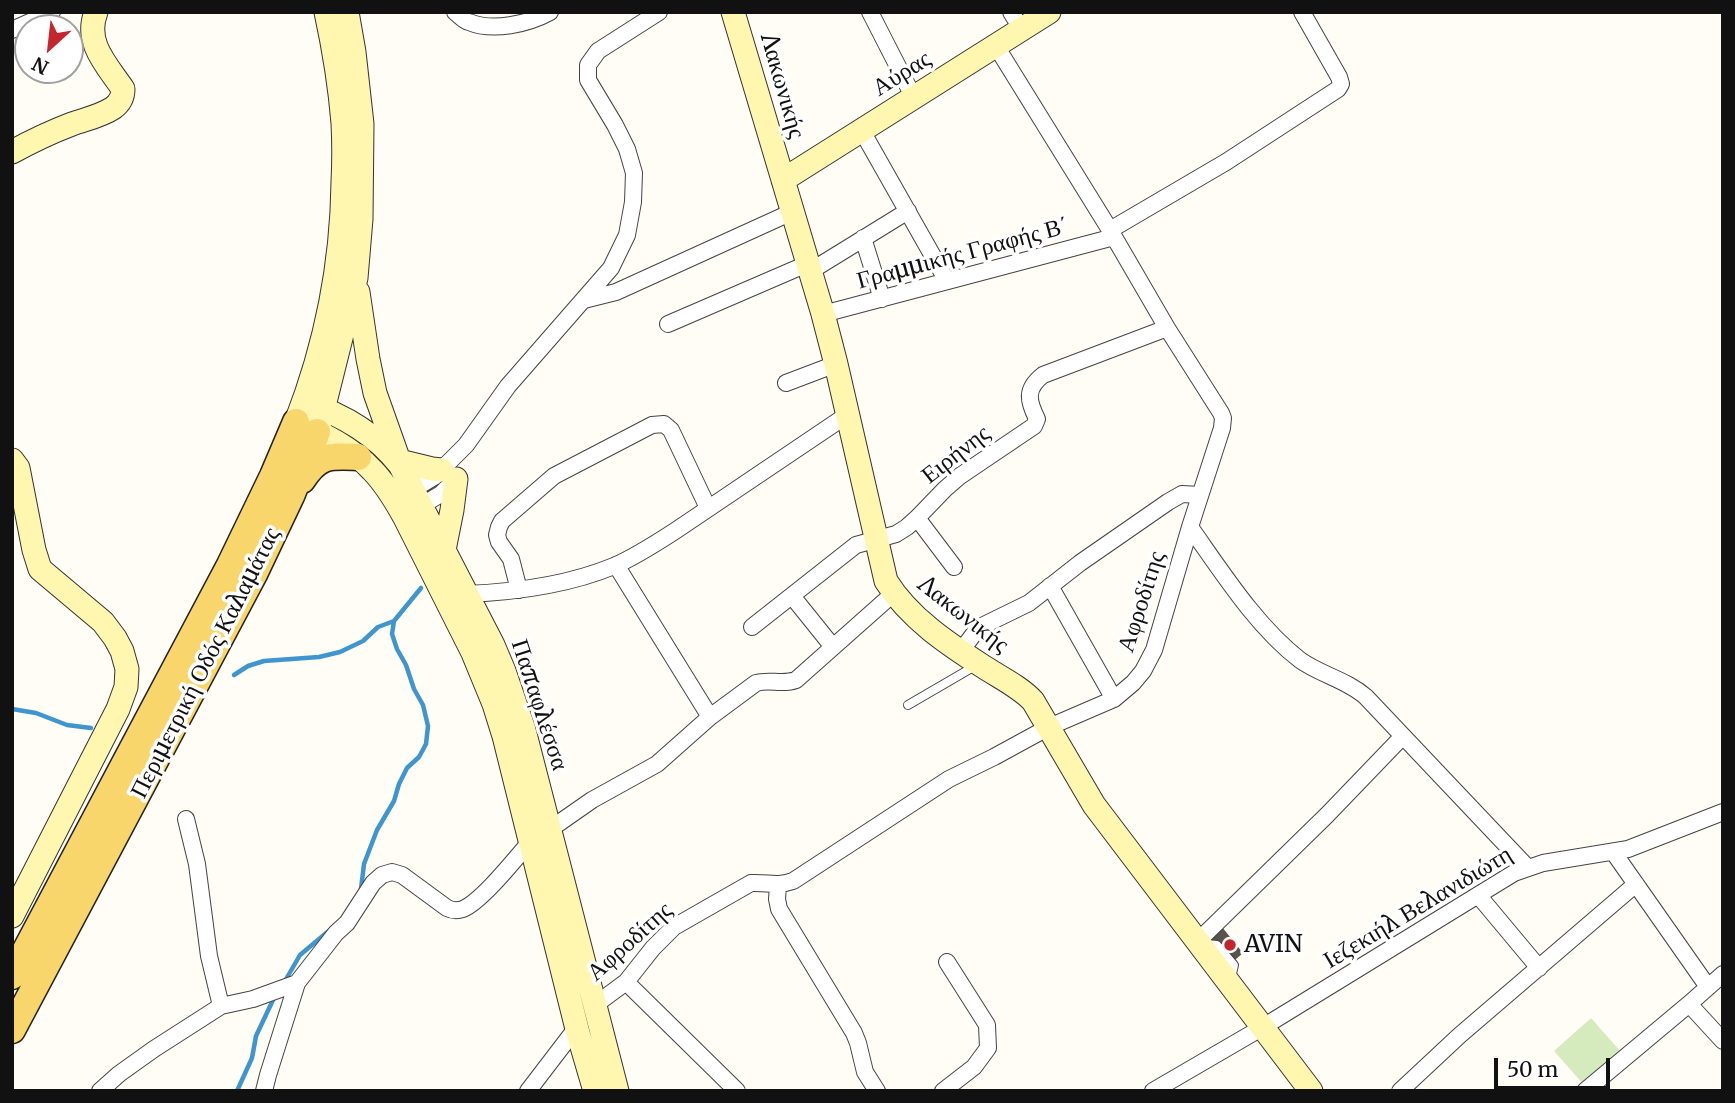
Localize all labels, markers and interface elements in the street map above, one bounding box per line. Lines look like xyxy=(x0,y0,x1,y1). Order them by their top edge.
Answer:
north arrow xyxy=(14,14,84,84)
street label: Λακωνικής xyxy=(753,30,811,142)
street label: Αύρας xyxy=(868,45,936,103)
text: N xyxy=(28,52,53,80)
street label: Γραμμικής Γραφής Β΄ xyxy=(854,212,1072,296)
street label: Ειρήνης xyxy=(916,419,996,491)
street label: Περιμετρική Οδός Καλαμάτας xyxy=(125,523,287,803)
street label: Αφροδίτης xyxy=(1112,548,1172,656)
street label: Λακωνικής xyxy=(912,571,1014,659)
street label: Παπαφλέσσα xyxy=(504,636,574,774)
street label: Ιεζεκιήλ Βελανιδιώτη xyxy=(1319,840,1517,976)
street label: Αφροδίτης xyxy=(581,896,679,988)
place label: AVIN xyxy=(1244,931,1303,959)
marker: AVIN xyxy=(1222,937,1238,953)
scale bar xyxy=(1497,1044,1612,1088)
text: 50 m xyxy=(1507,1056,1558,1083)

